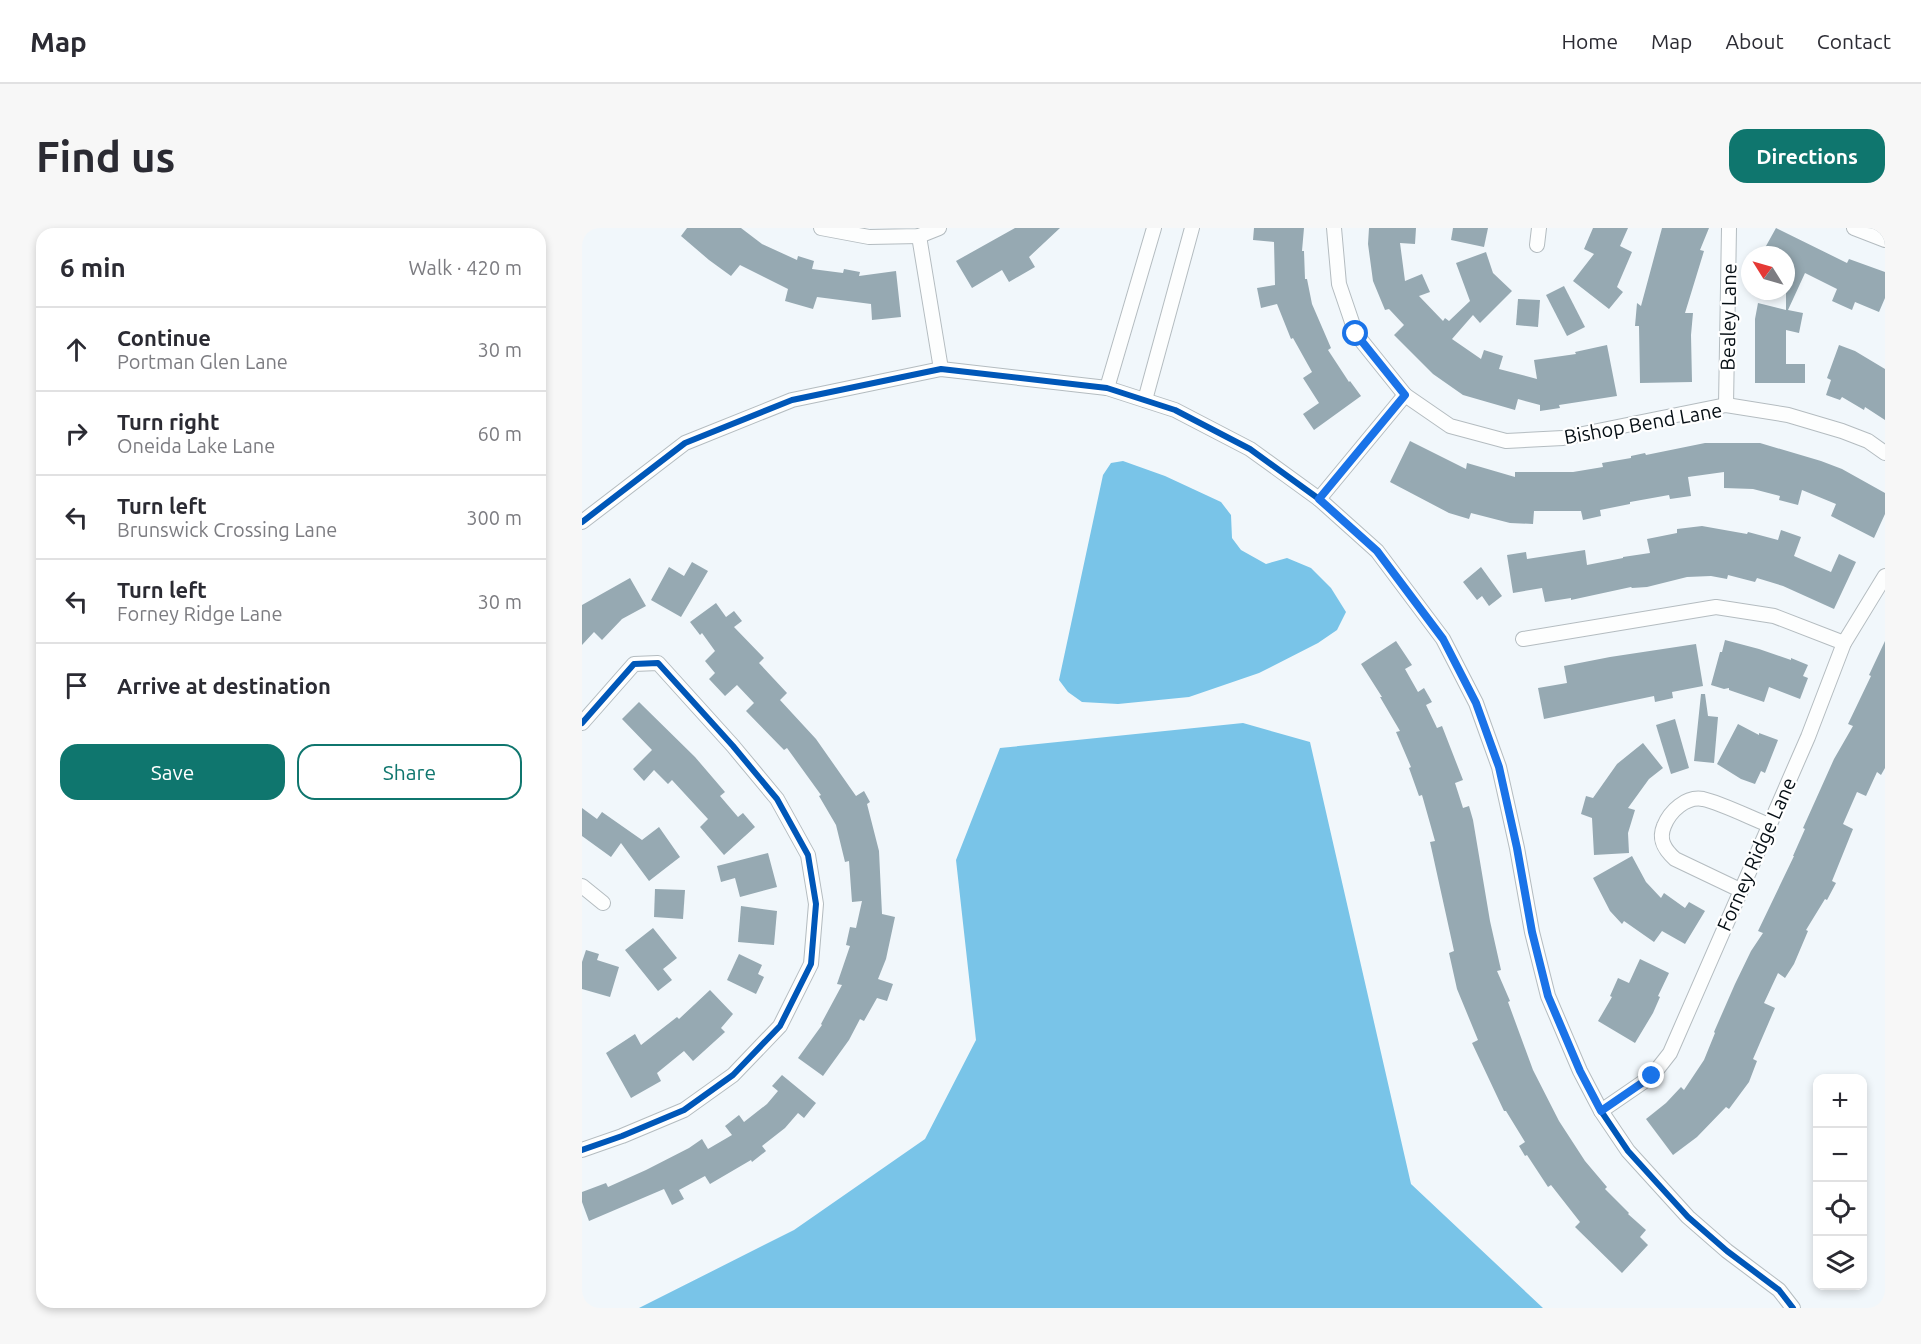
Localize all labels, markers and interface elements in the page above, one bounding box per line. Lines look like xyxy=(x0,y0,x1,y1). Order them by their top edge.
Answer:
text: Map xyxy=(30,26,87,57)
text: Home xyxy=(1561,29,1618,53)
text: Map xyxy=(1651,29,1692,53)
text: About xyxy=(1725,29,1784,53)
text: Contact xyxy=(1817,29,1891,53)
button: Directions xyxy=(1729,129,1885,183)
text: Find us xyxy=(36,133,175,180)
north arrow xyxy=(1741,246,1795,300)
text: 6 min xyxy=(60,253,126,282)
text: Walk · 420 m xyxy=(409,256,522,279)
street label: Bealey Lane xyxy=(1716,263,1740,371)
route start xyxy=(1342,320,1368,346)
text: Continue xyxy=(117,325,211,350)
icon: ahead xyxy=(60,333,93,366)
text: 30 m xyxy=(478,338,522,361)
text: Portman Glen Lane xyxy=(117,350,288,373)
street label: Bishop Bend Lane xyxy=(1562,398,1724,448)
text: Turn right xyxy=(117,409,219,434)
icon: right xyxy=(60,417,93,450)
text: 60 m xyxy=(478,422,522,445)
text: Oneida Lake Lane xyxy=(117,434,275,457)
text: Turn left xyxy=(117,493,207,518)
icon: left xyxy=(60,501,93,534)
text: 300 m xyxy=(466,506,522,529)
text: Brunswick Crossing Lane xyxy=(117,518,337,541)
text: Turn left xyxy=(117,577,207,602)
icon: left xyxy=(60,585,93,618)
text: 30 m xyxy=(478,590,522,613)
text: Forney Ridge Lane xyxy=(117,602,283,625)
icon: arrive xyxy=(60,669,93,702)
text: Arrive at destination xyxy=(117,673,331,698)
button: Save xyxy=(60,744,285,800)
button: Share xyxy=(297,744,522,800)
street label: Forney Ridge Lane xyxy=(1712,774,1800,934)
route end xyxy=(1638,1062,1664,1088)
map controls xyxy=(1813,1074,1867,1290)
button: + xyxy=(1813,1074,1867,1128)
button: − xyxy=(1813,1128,1867,1182)
button: locate xyxy=(1813,1182,1867,1236)
button: layers xyxy=(1813,1236,1867,1290)

